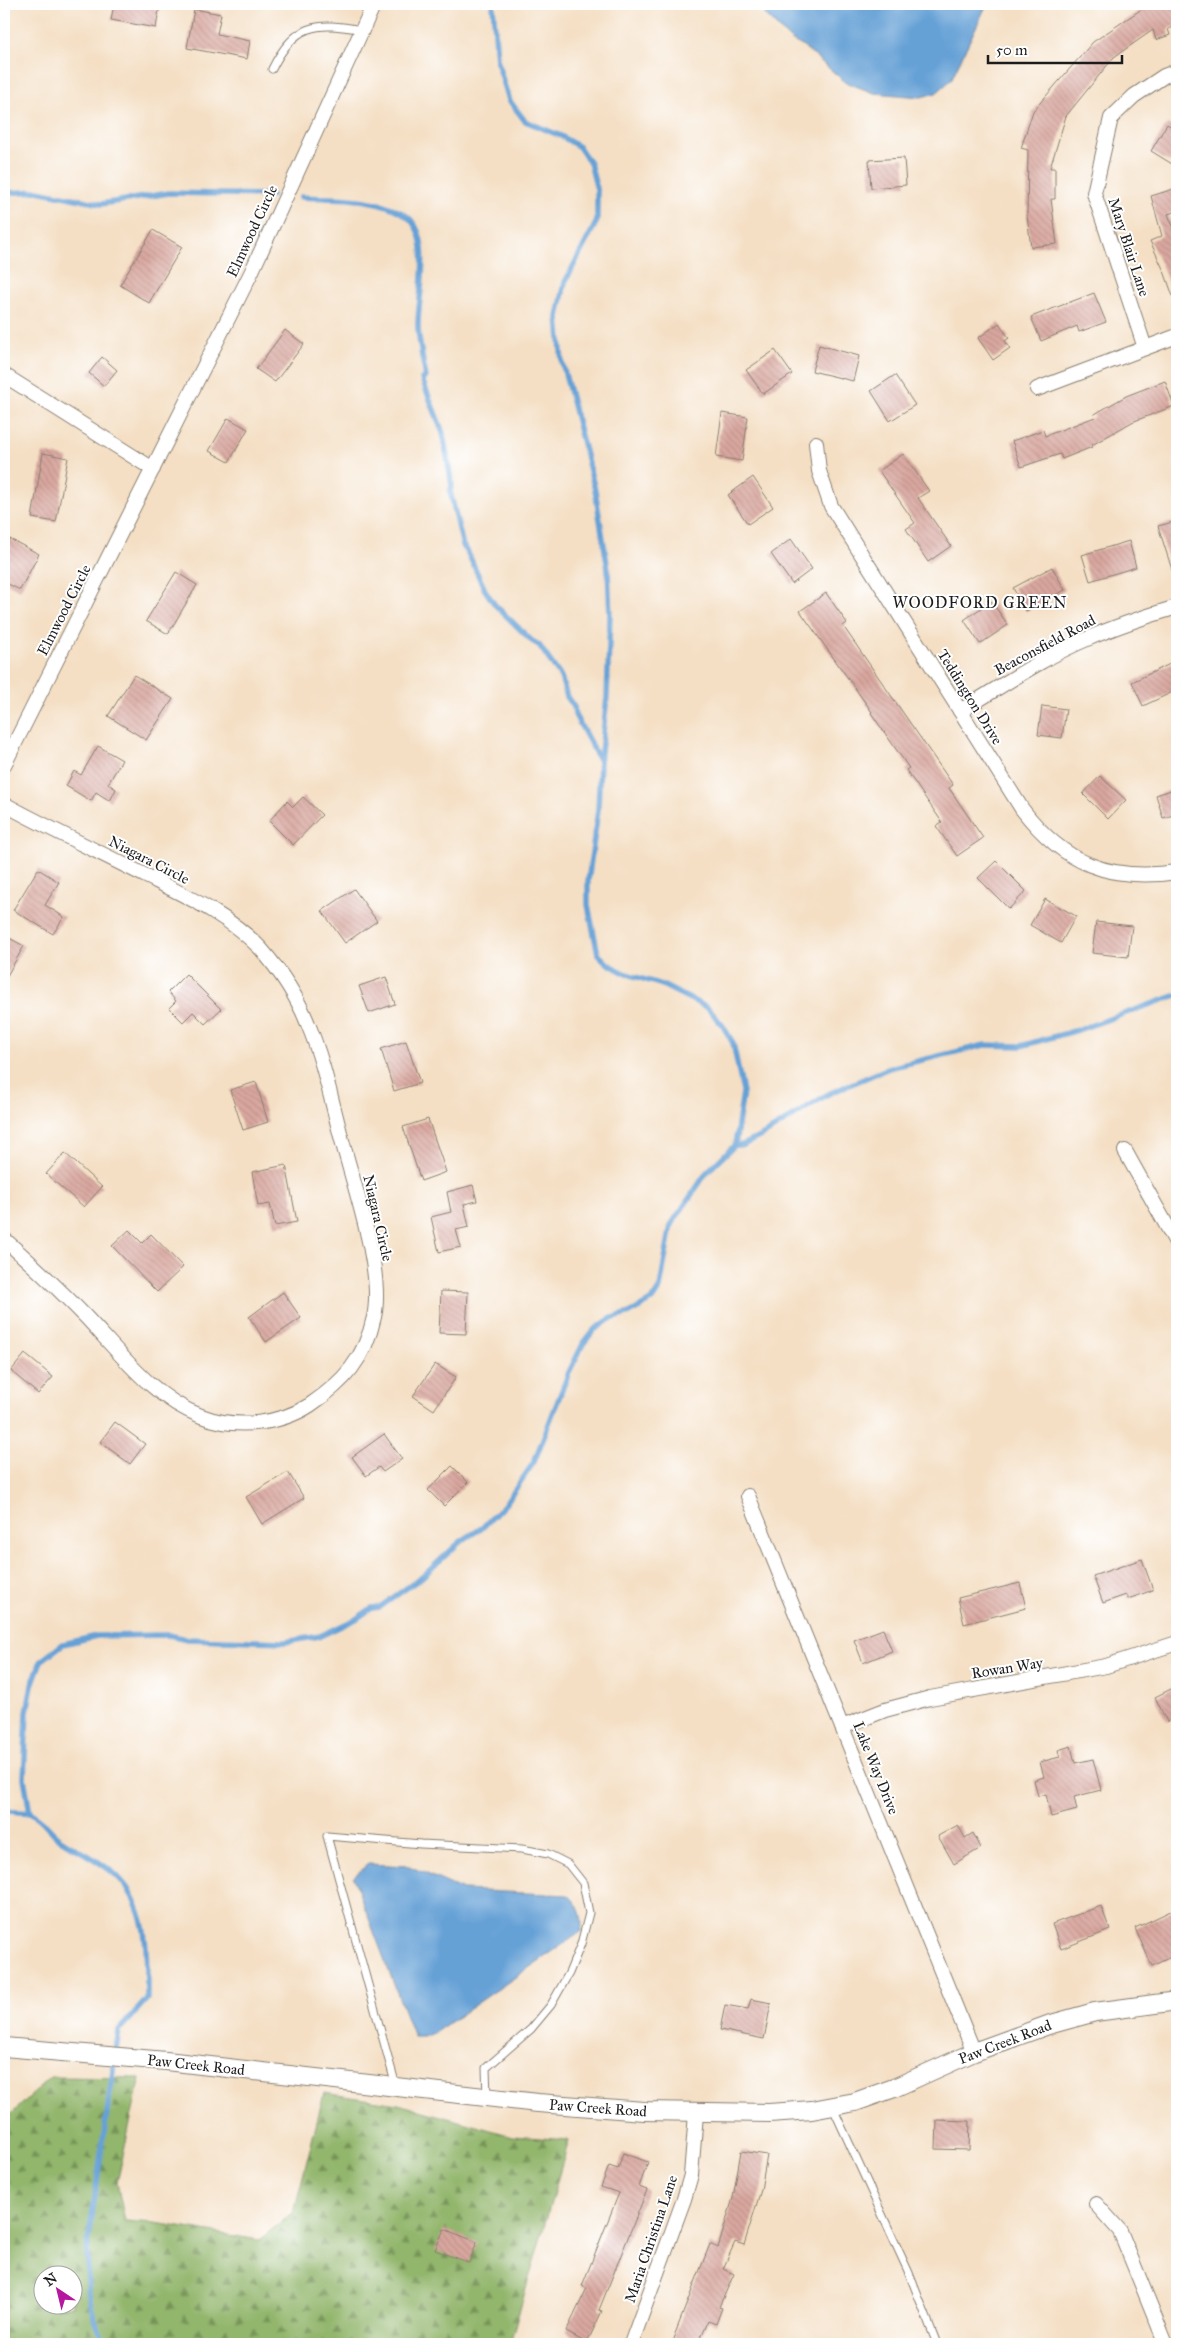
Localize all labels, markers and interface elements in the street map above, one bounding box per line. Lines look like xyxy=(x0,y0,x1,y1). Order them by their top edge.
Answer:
scale bar xyxy=(988,32,1122,64)
text: 50 m xyxy=(996,41,1028,59)
street label: Elmwood Circle xyxy=(223,182,281,280)
street label: Mary Blair Lane xyxy=(1105,195,1153,299)
street label: Elmwood Circle xyxy=(33,562,95,658)
district label: WOODFORD GREEN xyxy=(892,593,1068,612)
street label: Beaconsfield Road xyxy=(991,611,1099,679)
street label: Teddington Drive xyxy=(934,646,1006,748)
street label: Niagara Circle xyxy=(106,832,192,888)
street label: Niagara Circle xyxy=(359,1173,397,1263)
street label: Rowan Way xyxy=(970,1653,1045,1683)
street label: Lake Way Drive xyxy=(849,1719,903,1817)
street label: Paw Creek Road xyxy=(956,2016,1054,2068)
street label: Paw Creek Road xyxy=(146,2051,246,2079)
street label: Paw Creek Road xyxy=(549,2096,648,2120)
street label: Maria Christina Lane xyxy=(621,2173,681,2305)
north arrow xyxy=(32,2266,82,2316)
text: N xyxy=(41,2269,61,2290)

